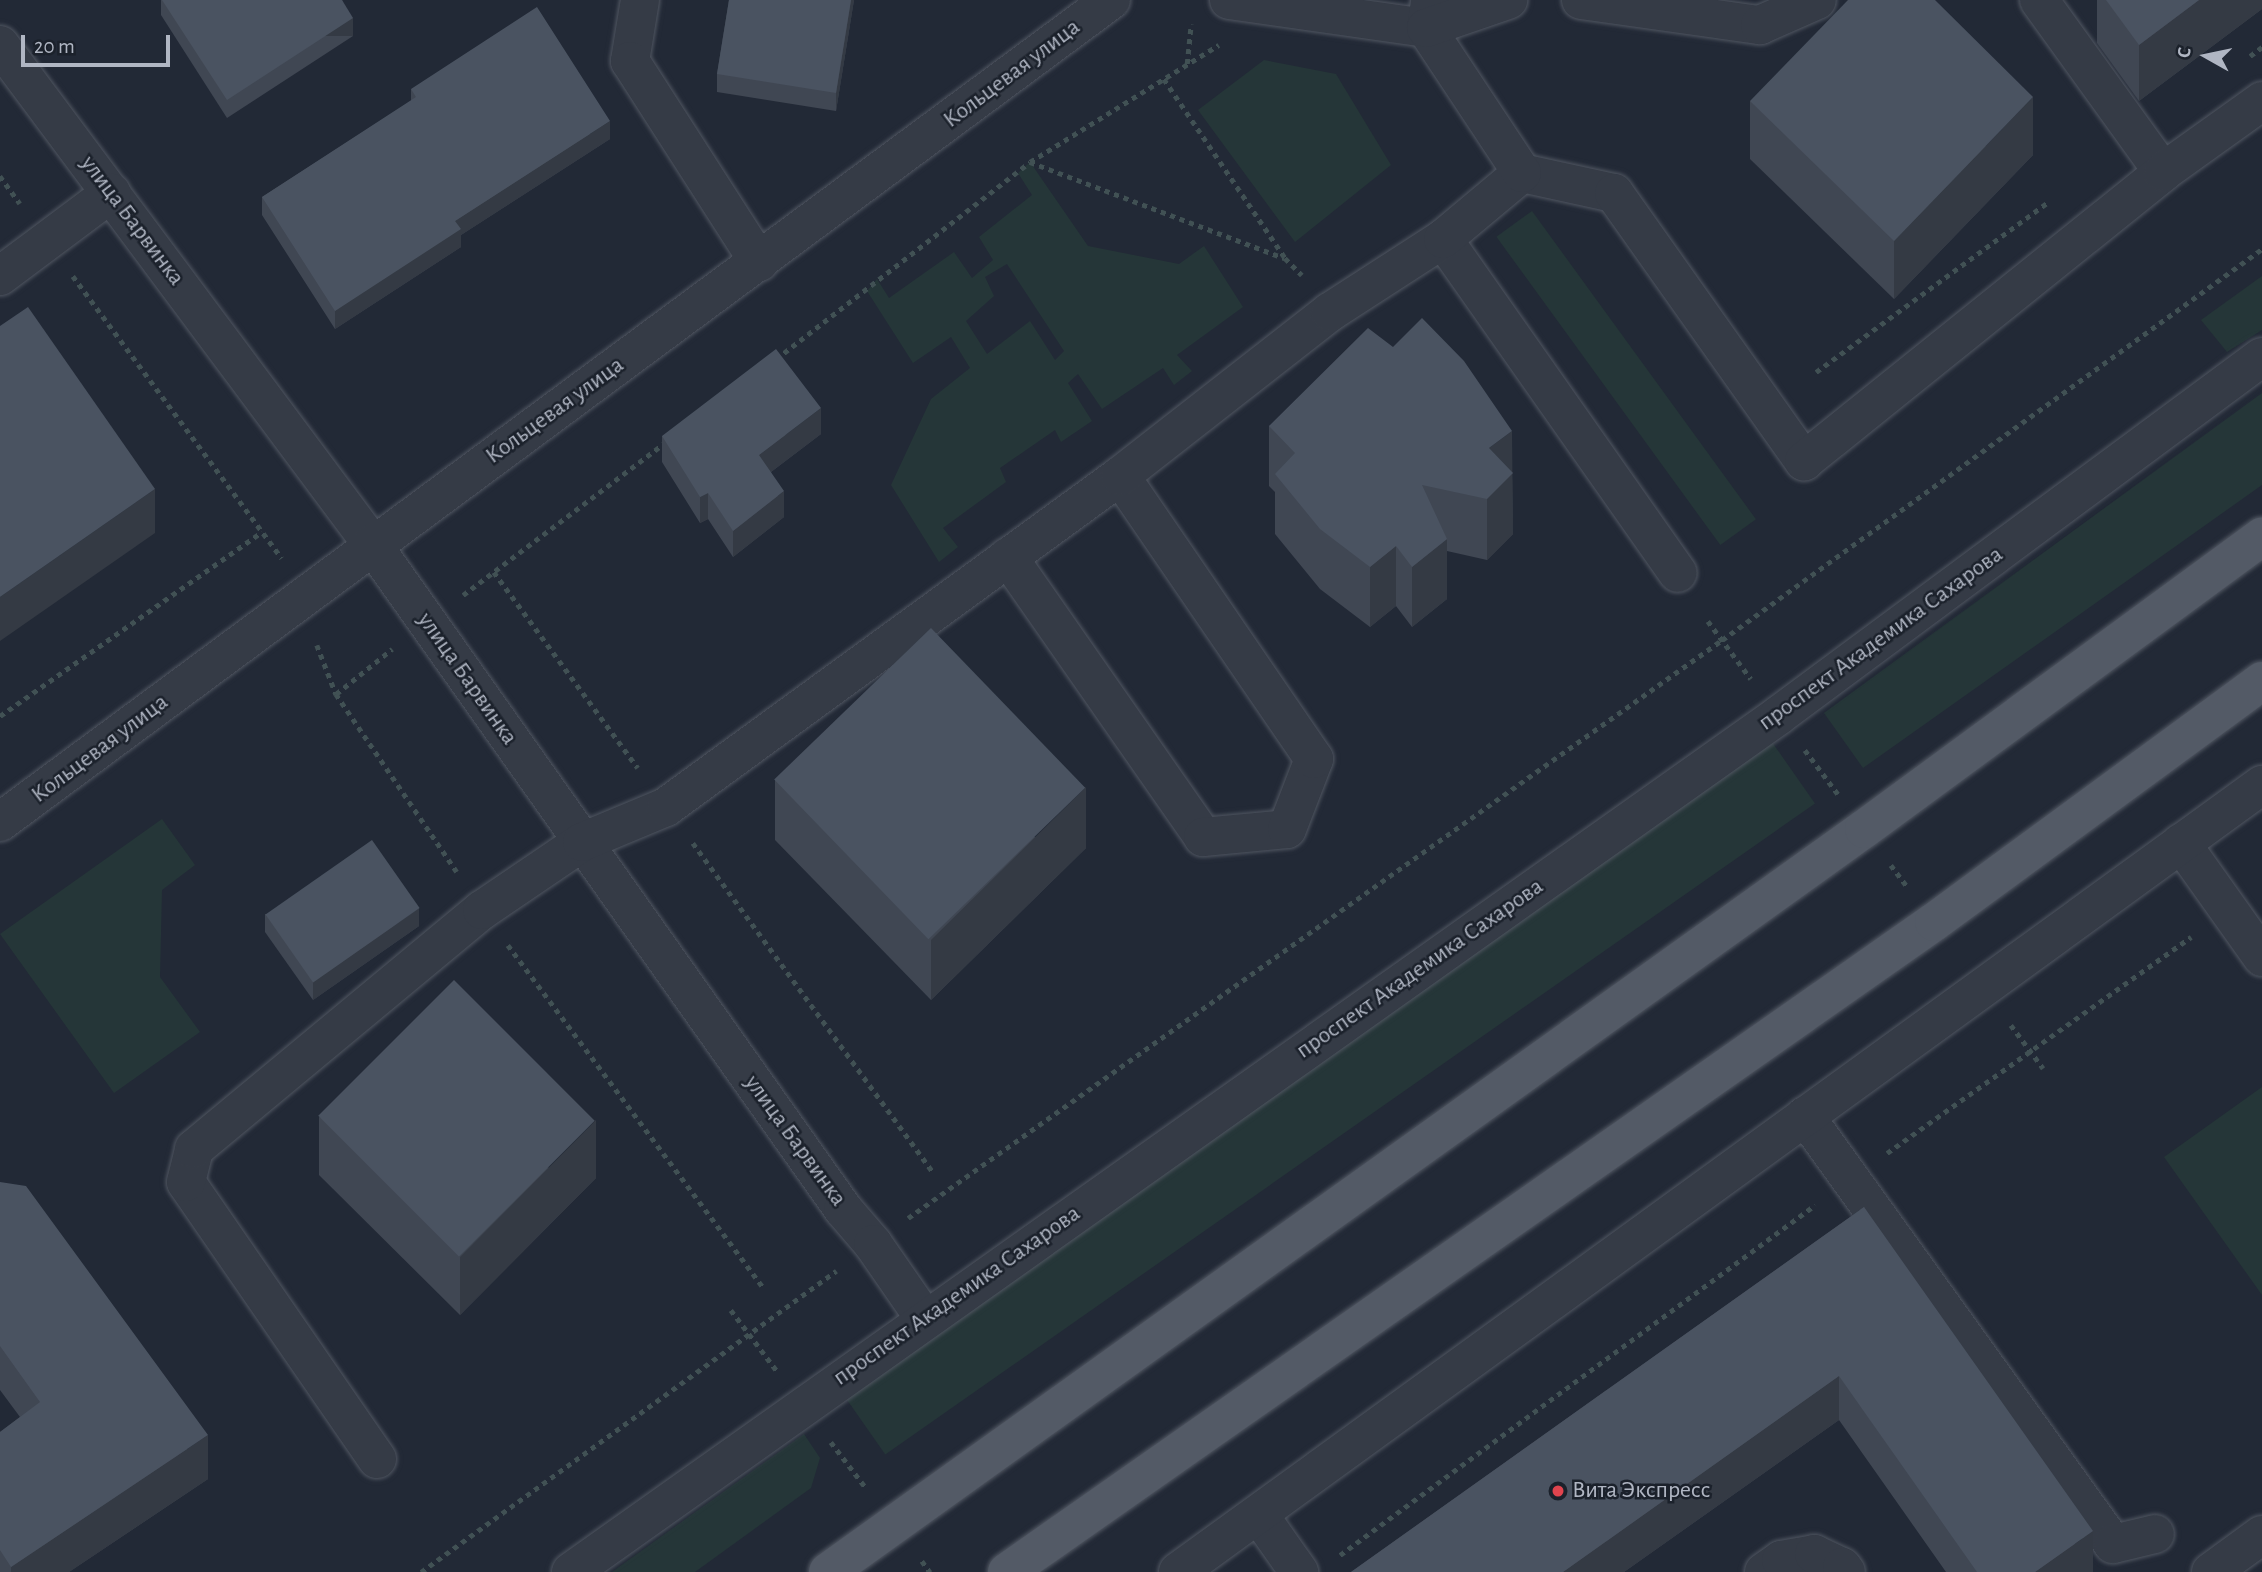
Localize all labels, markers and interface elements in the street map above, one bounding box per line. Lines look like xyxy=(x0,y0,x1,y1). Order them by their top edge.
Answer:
street label: Кольцевая улица xyxy=(938,13,1086,135)
scale bar xyxy=(24,21,173,65)
north arrow xyxy=(2171,21,2241,91)
text: 20 m xyxy=(34,36,75,57)
text: С xyxy=(2175,46,2195,59)
street label: улица Барвинка xyxy=(74,150,190,292)
street label: Кольцевая улица xyxy=(480,351,630,471)
street label: проспект Академика Сахарова xyxy=(1753,541,2009,737)
street label: улица Барвинка xyxy=(411,607,523,751)
street label: Кольцевая улица xyxy=(26,688,174,810)
street label: проспект Академика Сахарова xyxy=(1291,873,1549,1065)
street label: улица Барвинка xyxy=(738,1070,852,1212)
street label: проспект Академика Сахарова xyxy=(828,1200,1086,1392)
place label: Вита Экспресс xyxy=(1572,1477,1711,1505)
marker: Вита Экспресс xyxy=(1550,1483,1566,1499)

